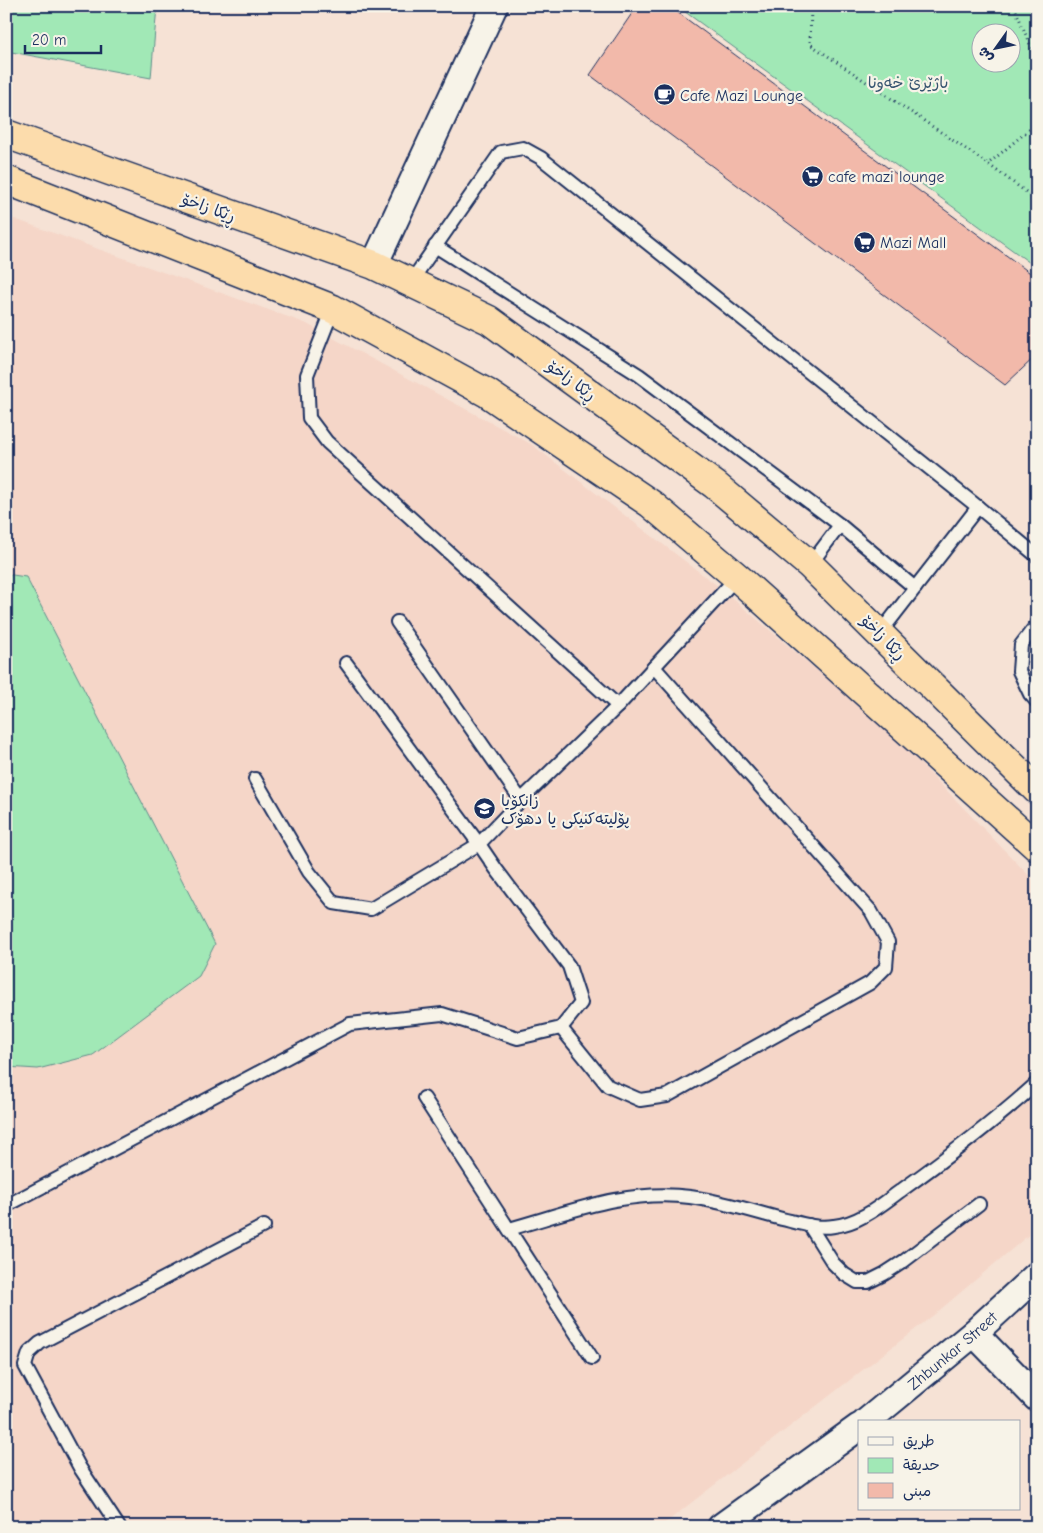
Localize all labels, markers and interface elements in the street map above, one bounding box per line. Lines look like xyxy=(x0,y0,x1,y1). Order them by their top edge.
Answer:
scale bar xyxy=(25,22,101,54)
north arrow xyxy=(970,22,1020,72)
text: 20 m xyxy=(32,31,66,49)
text: ش xyxy=(974,44,997,66)
park label: باژێرێ خه‌ونا xyxy=(868,74,948,92)
cafe icon: Cafe Mazi Lounge xyxy=(652,83,676,107)
place label: Cafe Mazi Lounge xyxy=(680,87,803,105)
supermarket icon: cafe mazi lounge xyxy=(800,164,824,188)
place label: cafe mazi lounge xyxy=(828,168,944,186)
street label: ڕێکا زاخۆ xyxy=(176,189,238,231)
supermarket icon: Mazi Mall xyxy=(852,230,876,254)
place label: Mazi Mall xyxy=(880,234,946,252)
street label: ڕێکا زاخۆ xyxy=(539,356,599,408)
street label: ڕێکا زاخۆ xyxy=(852,610,909,667)
place label: زانکۆیا پۆلیتەکنیکی یا دهۆک xyxy=(501,792,630,829)
school or university icon: زانکۆیا پۆلیتەکنیکی یا دهۆک xyxy=(473,797,497,821)
street label: Zhbunkar Street xyxy=(905,1308,1001,1394)
legend xyxy=(858,1420,1020,1510)
text: طريق xyxy=(903,1432,935,1450)
text: حديقة xyxy=(903,1456,940,1474)
text: مبنى xyxy=(903,1482,931,1501)

